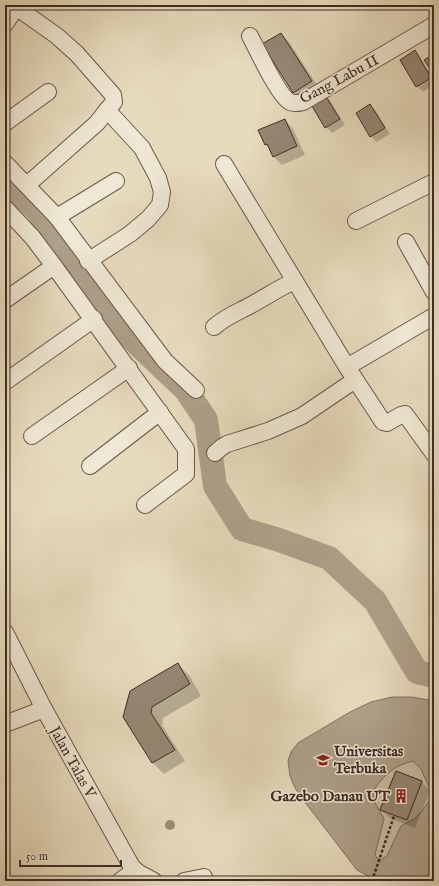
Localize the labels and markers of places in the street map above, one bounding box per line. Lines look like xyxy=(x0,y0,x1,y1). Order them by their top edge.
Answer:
place label: Universitas Terbuka xyxy=(333,742,404,778)
school or university icon: Universitas Terbuka xyxy=(315,752,331,768)
place label: Gazebo Danau UT xyxy=(271,787,391,806)
building icon: Gazebo Danau UT xyxy=(393,788,409,804)

